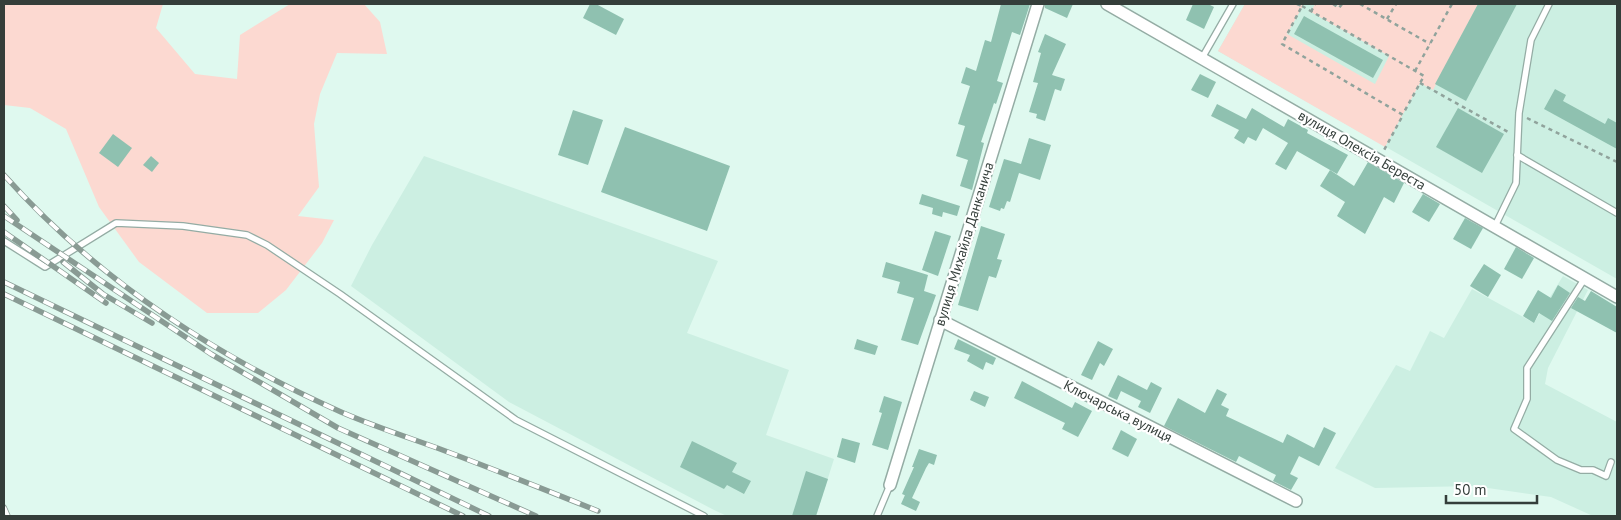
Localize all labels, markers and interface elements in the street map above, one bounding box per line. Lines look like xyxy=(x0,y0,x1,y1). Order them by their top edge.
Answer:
street label: вулиця Олексія Береста xyxy=(1295,106,1429,194)
street label: вулиця Михайла Данканича xyxy=(930,160,998,328)
street label: Ключарська вулиця xyxy=(1061,376,1175,446)
scale bar xyxy=(1446,472,1537,504)
text: 50 m xyxy=(1454,480,1487,499)

